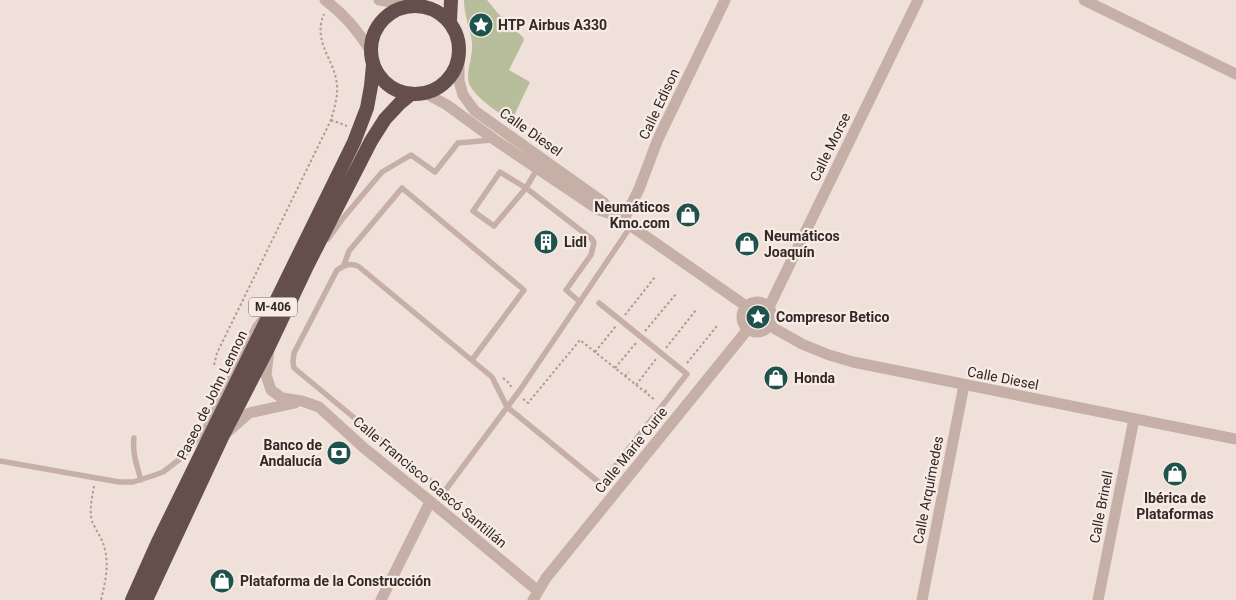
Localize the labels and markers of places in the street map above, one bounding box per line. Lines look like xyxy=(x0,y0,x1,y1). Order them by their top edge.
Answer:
place icon: HTP Airbus A330 xyxy=(468,12,494,38)
place label: HTP Airbus A330 xyxy=(498,17,607,33)
place label: Neumáticos Kmo.com xyxy=(594,199,670,231)
shop icon: Neumáticos Kmo.com xyxy=(675,202,701,228)
place label: Neumáticos Joaquín xyxy=(764,228,840,260)
building icon: Lidl xyxy=(533,229,559,255)
shop icon: Neumáticos Joaquín xyxy=(734,231,760,257)
place label: Lidl xyxy=(564,234,587,250)
place icon: Compresor Betico xyxy=(745,304,771,330)
place label: Compresor Betico xyxy=(776,309,890,325)
shop icon: Honda xyxy=(763,365,789,391)
place label: Honda xyxy=(794,370,836,386)
place label: Banco de Andalucía xyxy=(259,437,323,469)
bank icon: Banco de Andalucía xyxy=(326,440,352,466)
shop icon: Ibérica de Plataformas xyxy=(1162,461,1188,487)
place label: Ibérica de Plataformas xyxy=(1136,490,1214,522)
shop icon: Plataforma de la Construcción xyxy=(209,568,235,594)
place label: Plataforma de la Construcción xyxy=(240,573,431,589)

